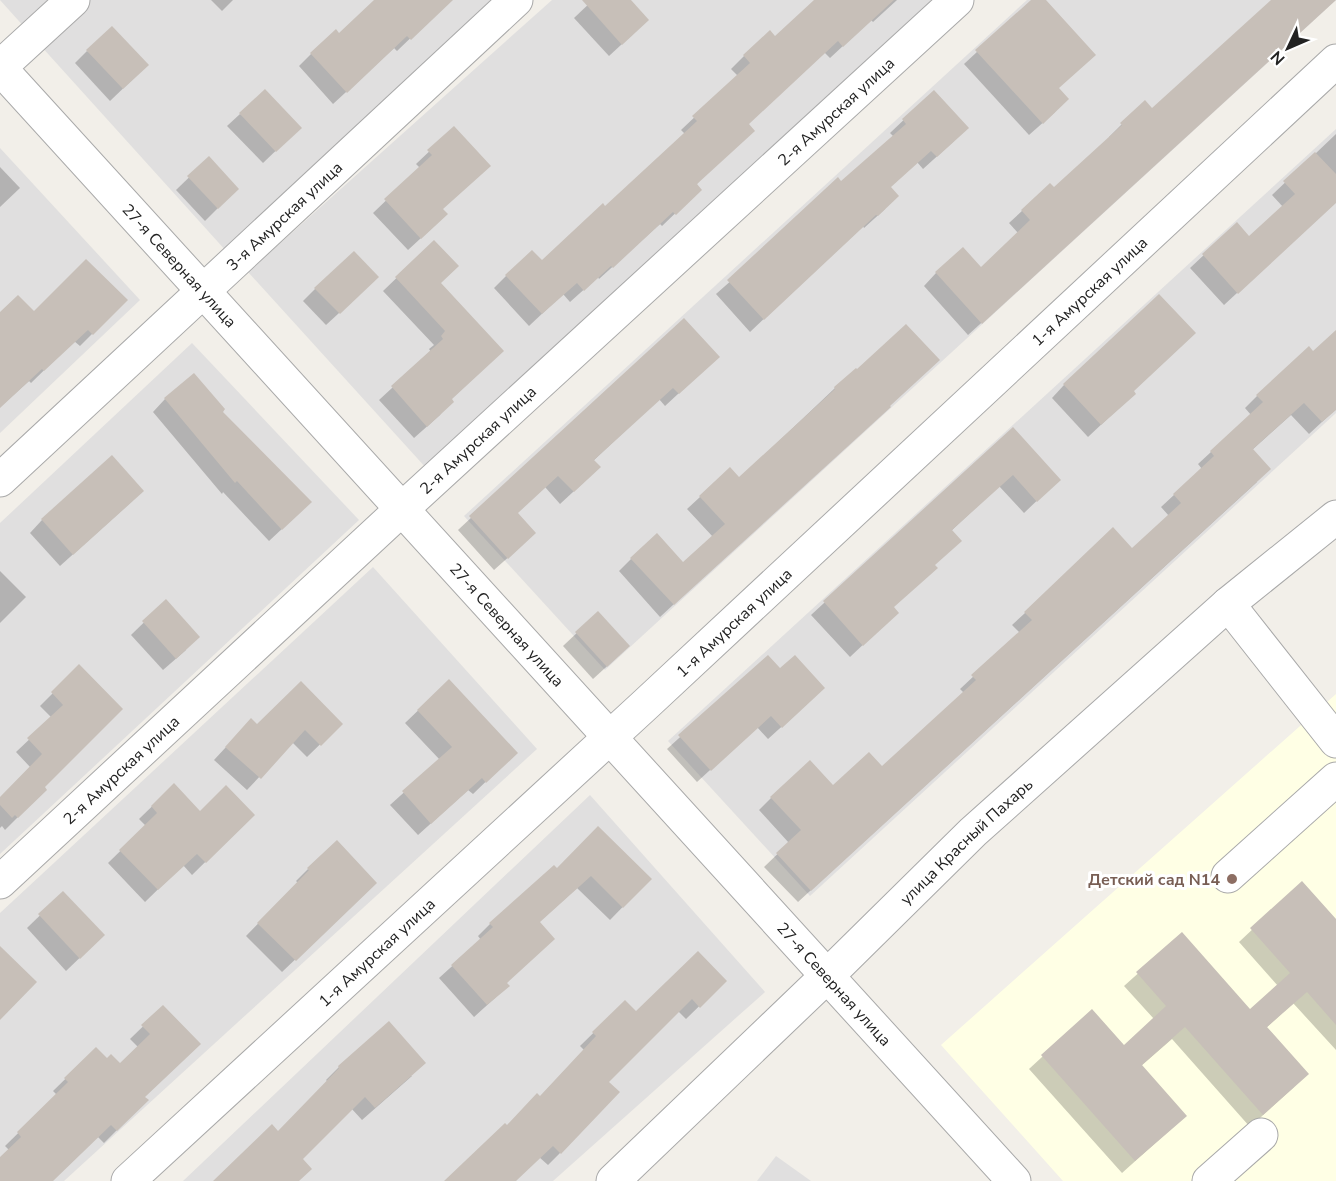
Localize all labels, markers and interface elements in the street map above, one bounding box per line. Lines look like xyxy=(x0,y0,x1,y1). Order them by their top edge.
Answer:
north arrow xyxy=(1258,18,1318,78)
text: N xyxy=(1266,46,1290,70)
street label: 2-я Амурская улица xyxy=(773,53,900,171)
street label: 3-я Амурская улица xyxy=(222,157,348,276)
street label: 27-я Северная улица xyxy=(117,199,241,333)
street label: 1-я Амурская улица xyxy=(1027,232,1153,351)
street label: 2-я Амурская улица xyxy=(415,381,541,500)
street label: 27-я Северная улица xyxy=(444,559,569,692)
street label: 1-я Амурская улица xyxy=(672,563,797,683)
street label: 2-я Амурская улица xyxy=(59,711,185,830)
street label: улица Красный Пахарь xyxy=(895,774,1038,910)
place label: Детский сад N14 xyxy=(1088,869,1220,891)
marker: Детский сад N14 xyxy=(1225,872,1239,886)
street label: 1-я Амурская улица xyxy=(314,893,440,1012)
street label: 27-я Северная улица xyxy=(772,918,896,1051)

